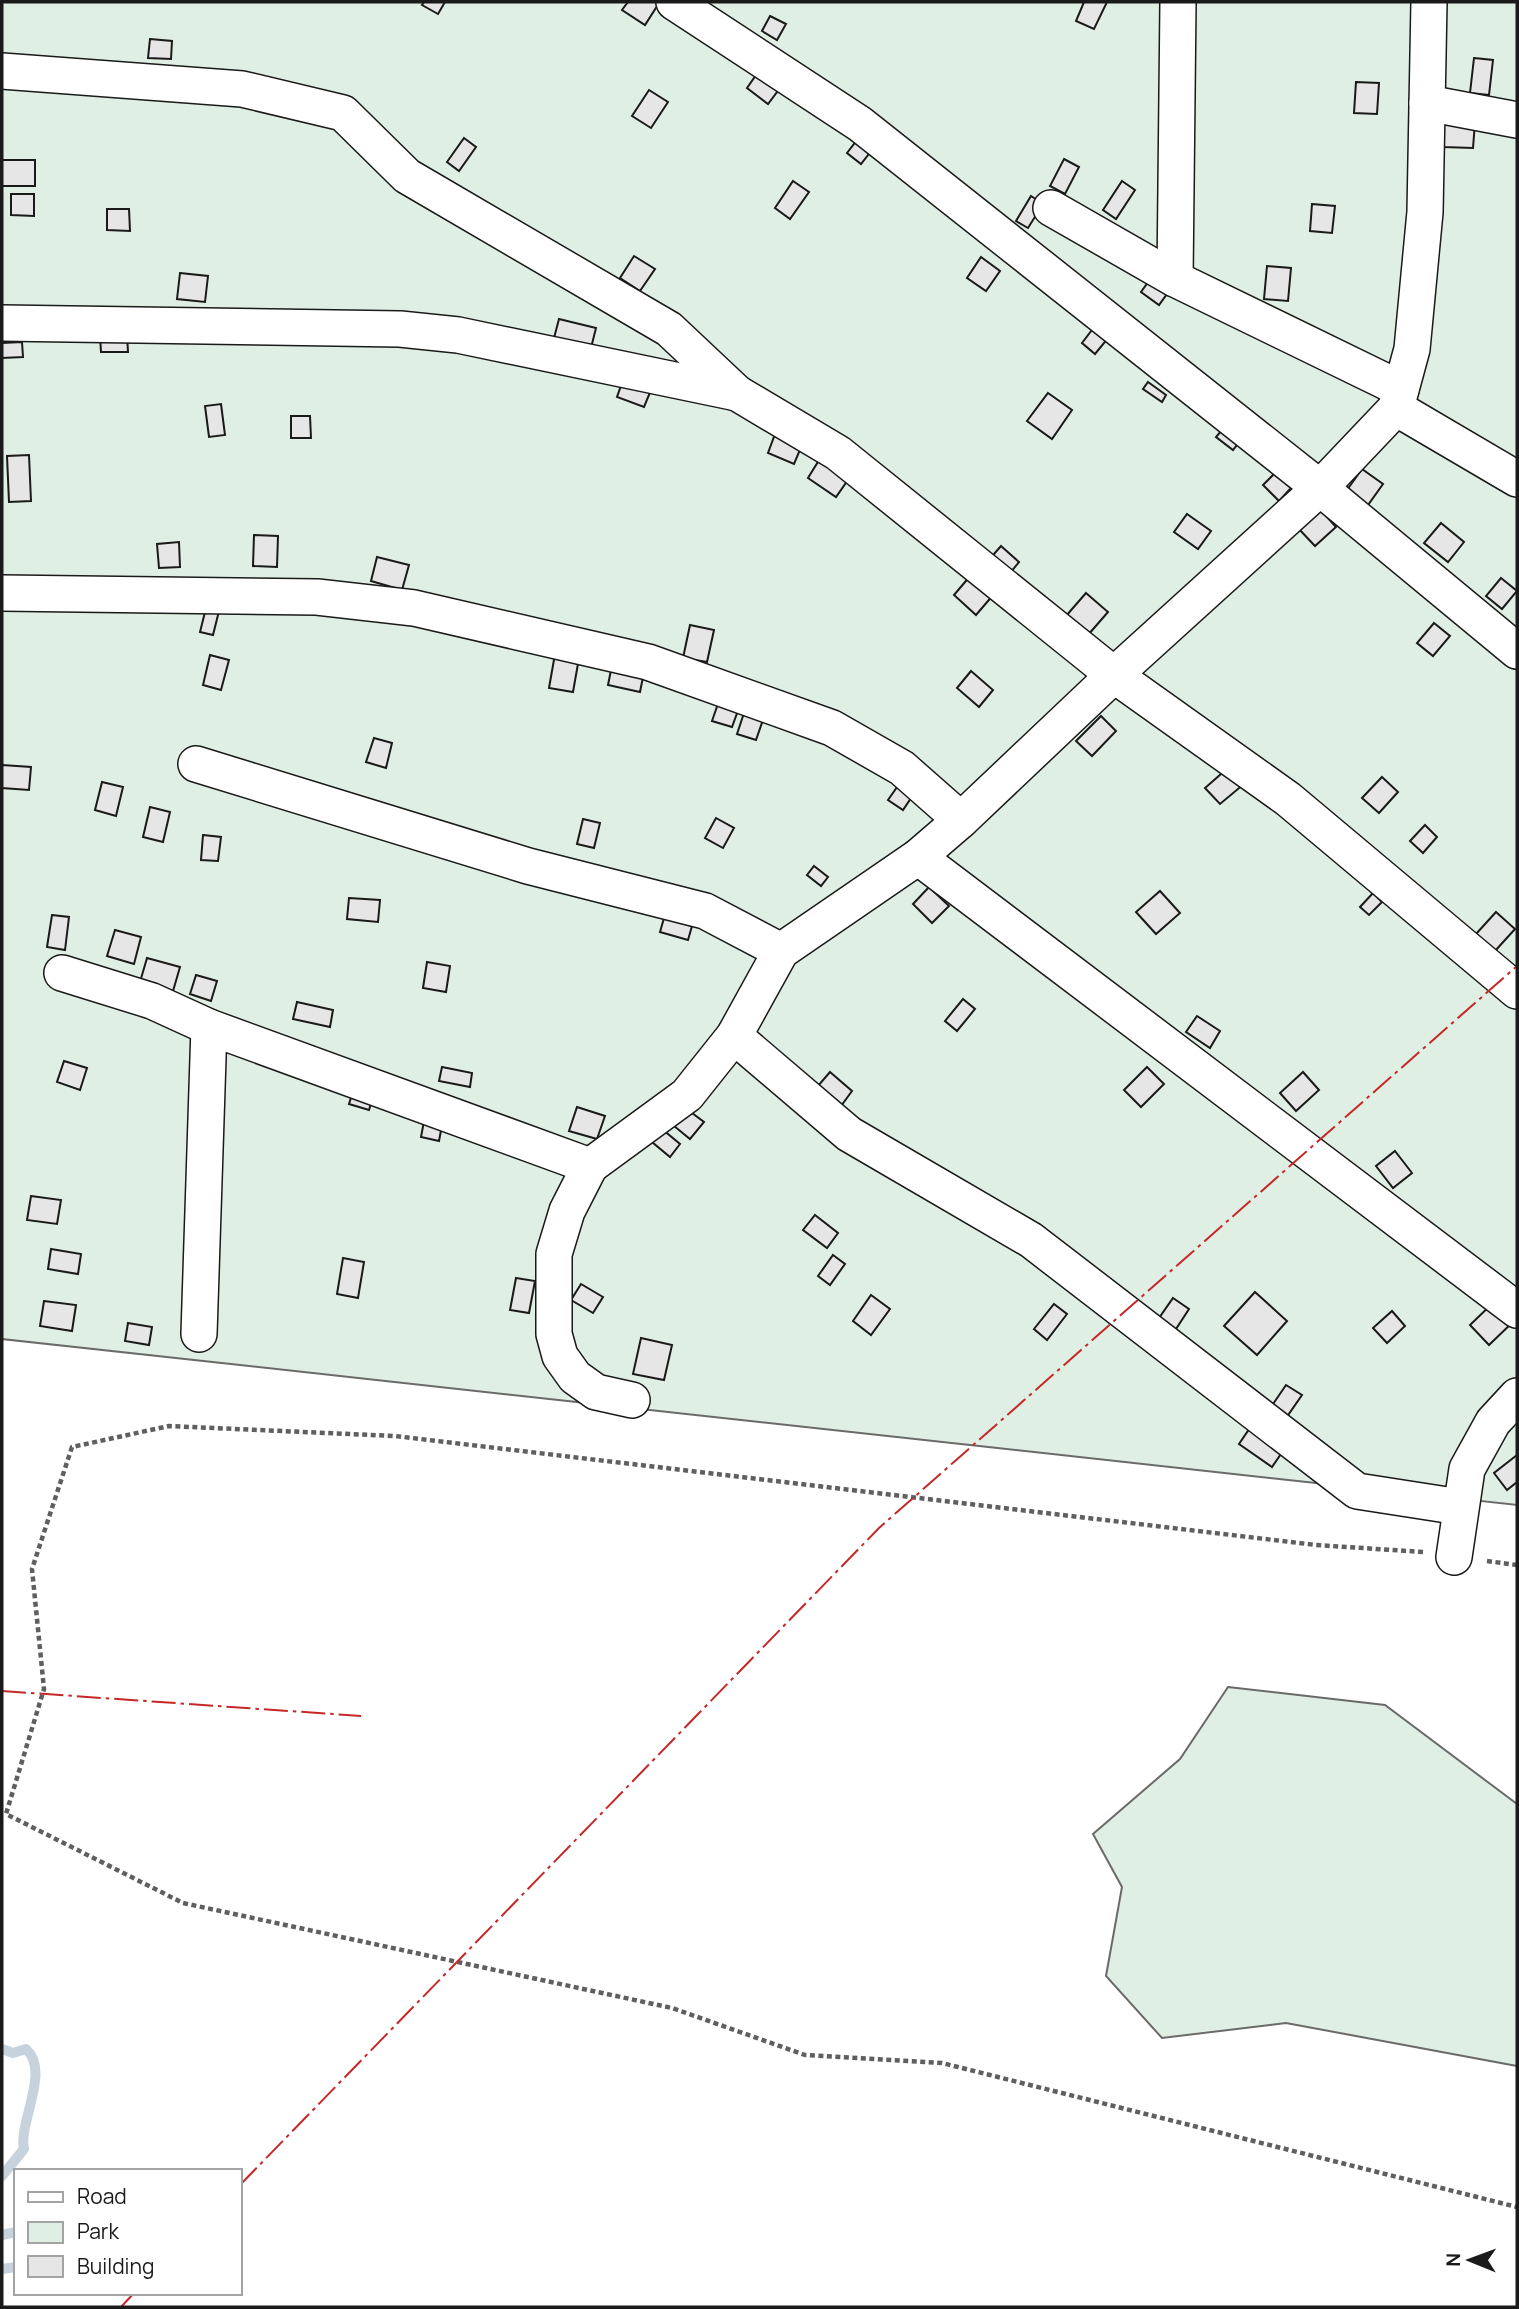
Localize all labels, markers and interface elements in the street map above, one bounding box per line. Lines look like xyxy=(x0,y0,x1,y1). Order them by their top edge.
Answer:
legend xyxy=(14,2169,242,2295)
text: Road xyxy=(77,2182,127,2210)
text: Park xyxy=(77,2217,119,2245)
north arrow xyxy=(1435,2225,1505,2295)
text: Building xyxy=(77,2252,154,2280)
text: N xyxy=(1440,2253,1466,2267)

